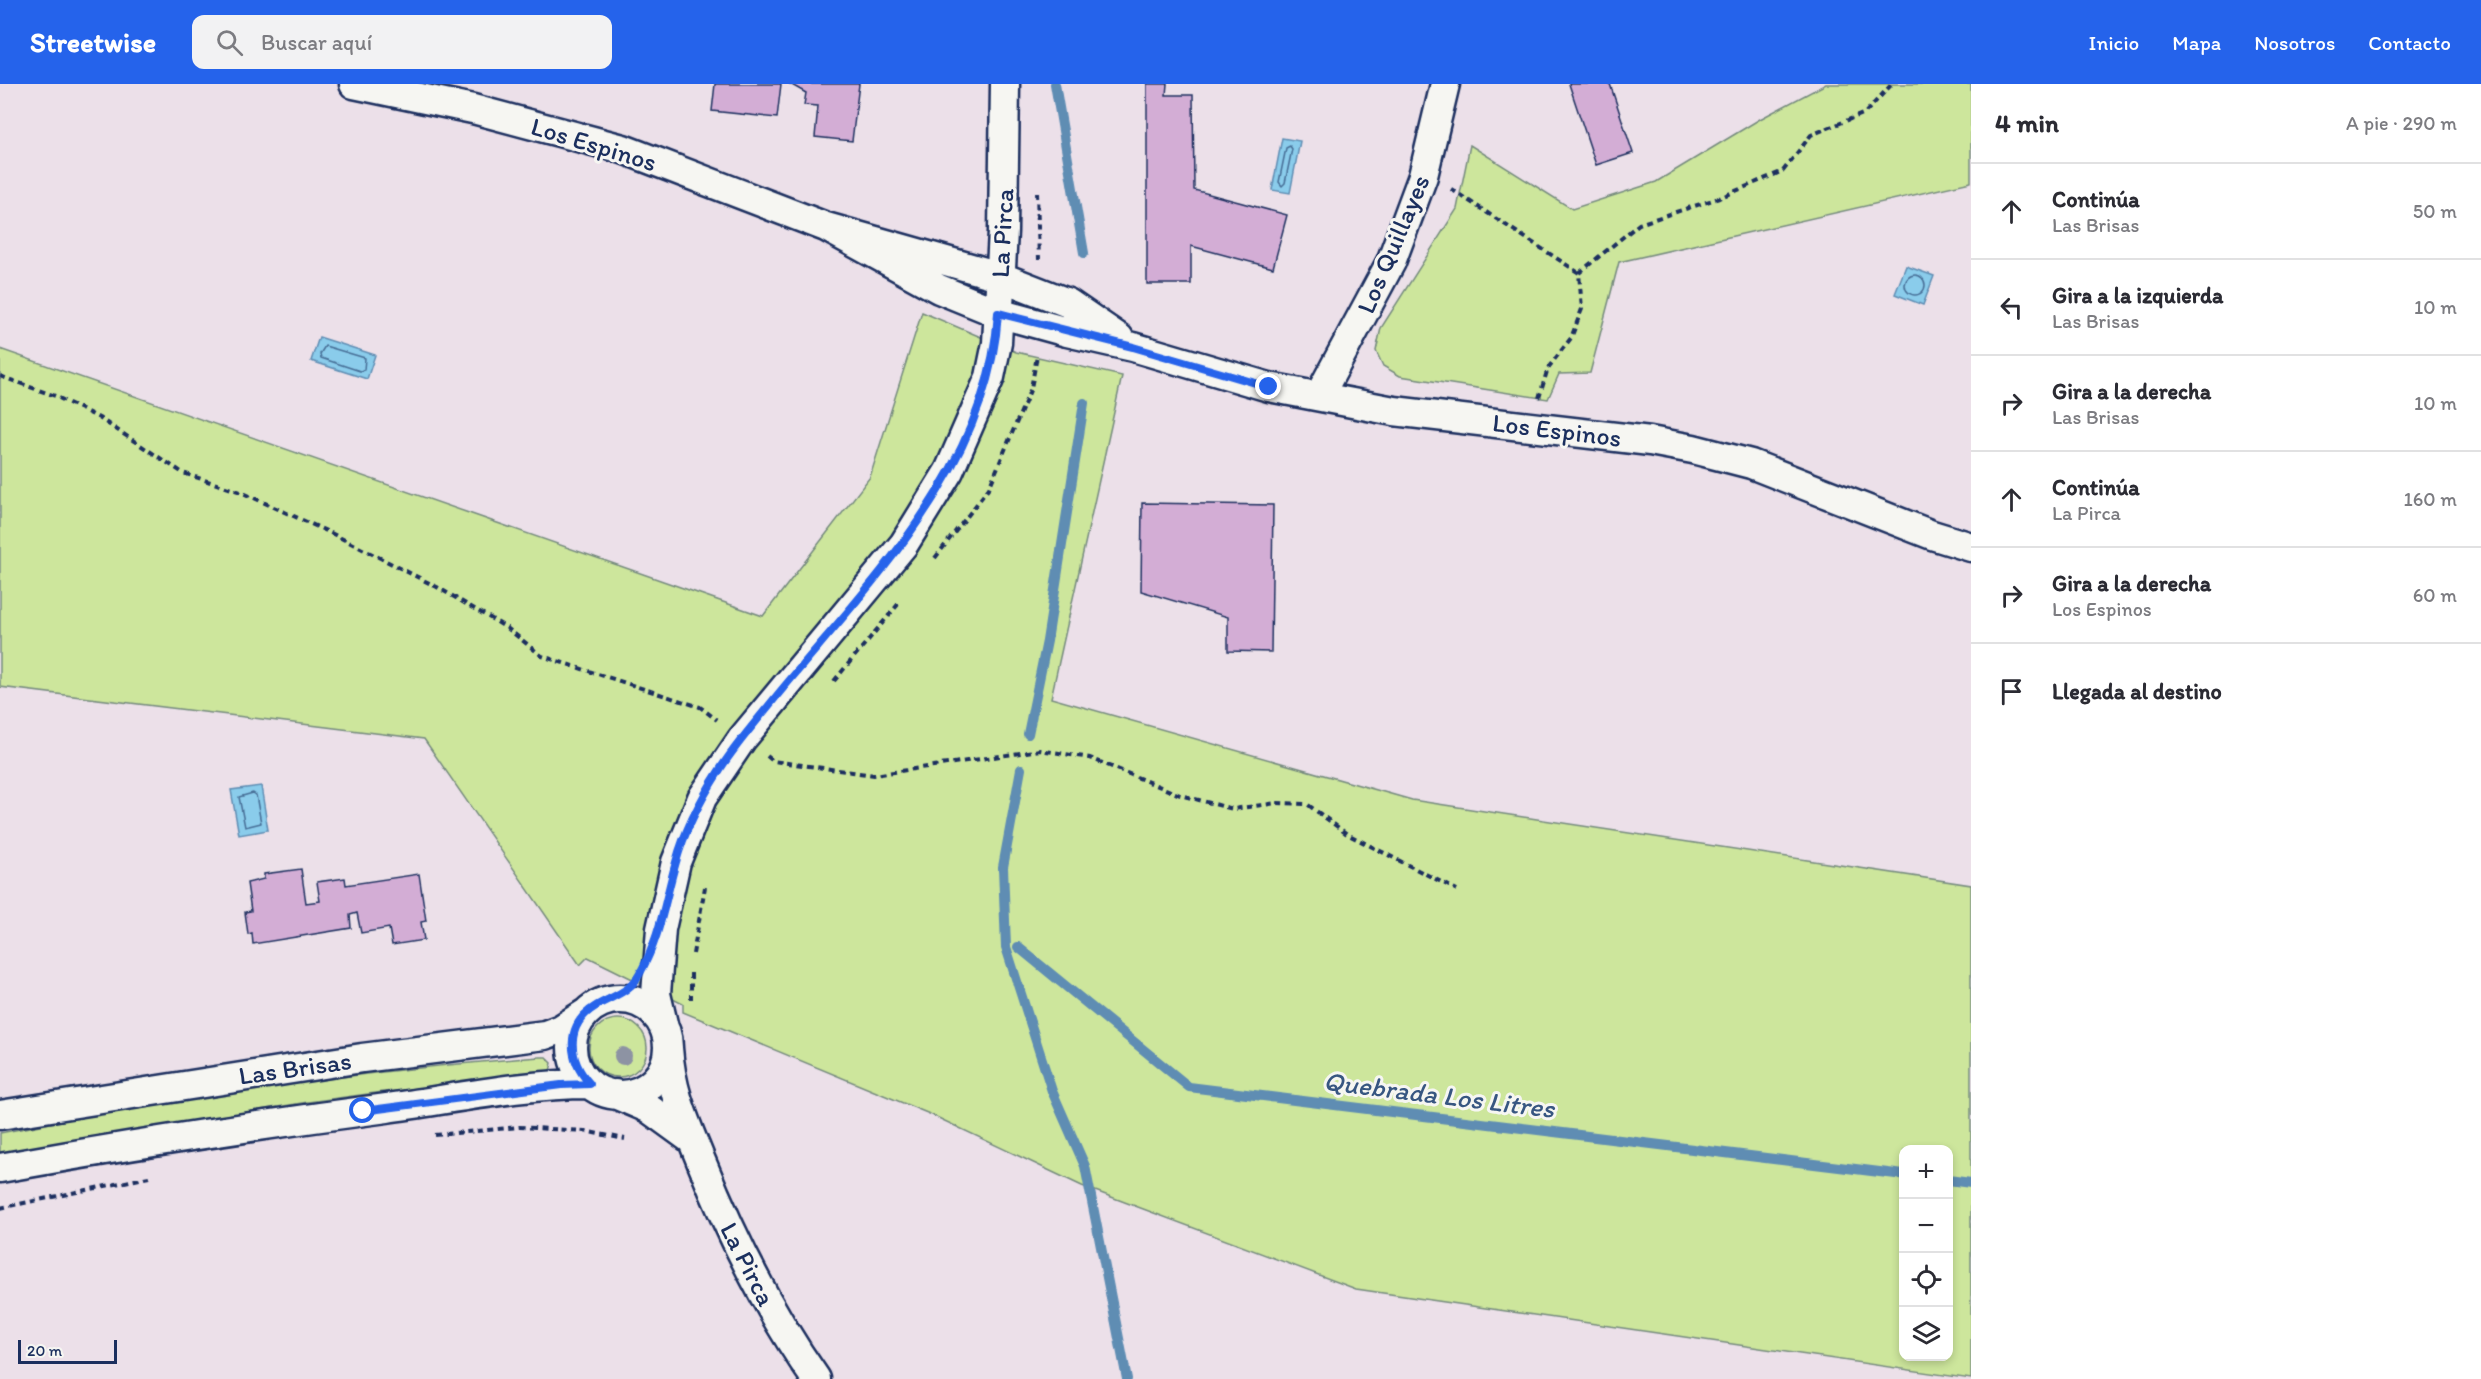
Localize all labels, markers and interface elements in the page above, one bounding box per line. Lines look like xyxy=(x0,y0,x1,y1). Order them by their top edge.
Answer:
search box xyxy=(192,15,612,69)
text: Streetwise xyxy=(30,25,156,59)
icon: search xyxy=(213,26,246,59)
text: Buscar aquí xyxy=(261,29,372,56)
text: Inicio xyxy=(2089,30,2139,55)
text: Mapa xyxy=(2172,30,2221,55)
text: Nosotros xyxy=(2254,30,2335,55)
text: Contacto xyxy=(2368,30,2451,55)
text: 4 min xyxy=(1995,107,2059,139)
street label: Los Espinos xyxy=(527,110,661,178)
text: A pie · 290 m xyxy=(2346,111,2457,135)
street label: Los Quillayes xyxy=(1349,170,1437,318)
text: Continúa xyxy=(2052,186,2140,213)
street label: La Pirca xyxy=(984,187,1020,279)
icon: ahead xyxy=(1995,195,2028,228)
text: 50 m xyxy=(2413,199,2457,223)
text: Las Brisas xyxy=(2052,213,2140,237)
text: Gira a la izquierda xyxy=(2052,282,2223,309)
icon: left xyxy=(1995,291,2028,324)
text: 10 m xyxy=(2414,295,2457,319)
text: Las Brisas xyxy=(2052,309,2140,333)
route end xyxy=(1255,373,1281,399)
text: Gira a la derecha xyxy=(2052,378,2211,405)
icon: right xyxy=(1995,387,2028,420)
text: 10 m xyxy=(2414,391,2457,415)
text: Las Brisas xyxy=(2052,405,2140,429)
street label: Los Espinos xyxy=(1491,406,1623,454)
text: Continúa xyxy=(2052,474,2140,501)
icon: ahead xyxy=(1995,483,2028,516)
text: 160 m xyxy=(2404,487,2457,511)
text: La Pirca xyxy=(2052,501,2121,525)
text: Gira a la derecha xyxy=(2052,570,2211,597)
icon: right xyxy=(1995,579,2028,612)
text: 60 m xyxy=(2413,583,2457,607)
text: Los Espinos xyxy=(2052,597,2152,621)
icon: arrive xyxy=(1995,675,2028,708)
text: Llegada al destino xyxy=(2052,678,2222,705)
street label: Las Brisas xyxy=(236,1044,354,1092)
water label: Quebrada Los Litres xyxy=(1322,1064,1557,1125)
route start xyxy=(349,1097,375,1123)
map controls xyxy=(1899,1145,1953,1361)
button: + xyxy=(1899,1145,1953,1199)
button: − xyxy=(1899,1199,1953,1253)
street label: La Pirca xyxy=(713,1217,783,1312)
button: locate xyxy=(1899,1253,1953,1307)
button: layers xyxy=(1899,1307,1953,1361)
scale bar xyxy=(18,1337,117,1364)
text: 20 m xyxy=(27,1341,62,1360)

